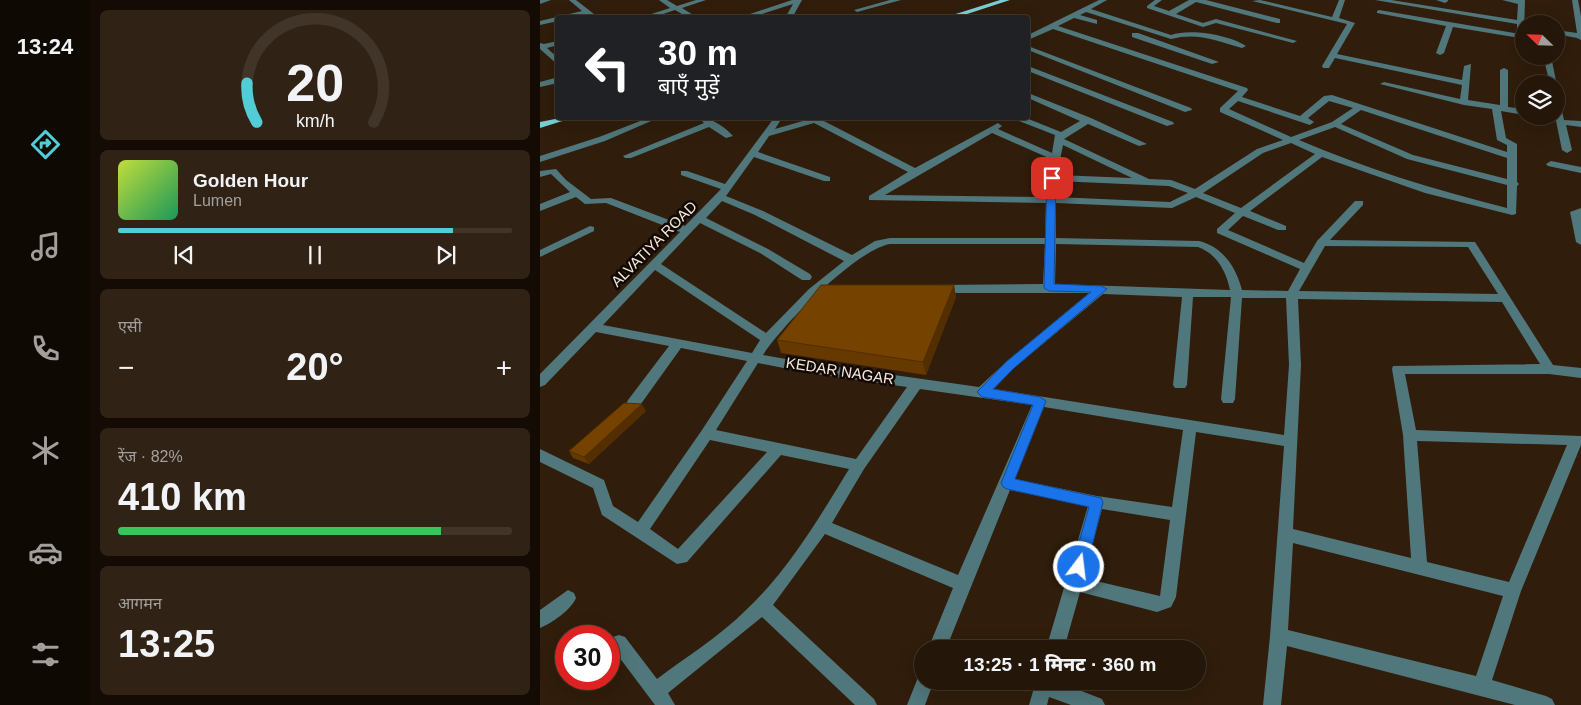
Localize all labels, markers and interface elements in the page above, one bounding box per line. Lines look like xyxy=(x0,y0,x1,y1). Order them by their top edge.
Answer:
north arrow xyxy=(1515,15,1565,65)
map controls xyxy=(1515,15,1565,125)
text: 30 m xyxy=(658,33,738,72)
text: 13:24 xyxy=(17,34,73,59)
icon: left xyxy=(575,35,640,100)
text: 20 xyxy=(286,54,344,112)
text: बाएँ मुड़ें xyxy=(658,74,719,99)
button: layers xyxy=(1515,75,1565,125)
text: km/h xyxy=(296,111,334,131)
icon: directions xyxy=(28,127,63,162)
pin xyxy=(1031,157,1073,199)
icon: arrive xyxy=(1038,164,1066,192)
text: Golden Hour xyxy=(193,170,308,191)
text: Lumen xyxy=(193,192,242,209)
street label: ALVATIYA ROAD xyxy=(607,197,700,290)
icon: music xyxy=(28,229,63,264)
icon: previous xyxy=(170,241,198,269)
icon: pause xyxy=(301,241,329,269)
icon: next xyxy=(432,241,460,269)
text: एसी xyxy=(118,318,142,335)
icon: phone xyxy=(28,331,63,366)
text: 20° xyxy=(286,346,344,388)
text: − xyxy=(118,352,134,383)
text: + xyxy=(496,352,512,383)
street label: KEDAR NAGAR xyxy=(785,354,895,387)
icon: climate xyxy=(28,433,63,468)
text: रेंज · 82% xyxy=(118,448,183,465)
text: 410 km xyxy=(118,476,247,518)
icon: car xyxy=(28,535,63,570)
position arrow xyxy=(1052,540,1104,592)
text: आगमन xyxy=(118,595,162,612)
text: 13:25 xyxy=(118,623,215,665)
speed limit sign: 30 xyxy=(555,625,620,690)
icon: filters xyxy=(28,637,63,672)
text: 13:25 · 1 मिनट · 360 m xyxy=(964,654,1157,675)

